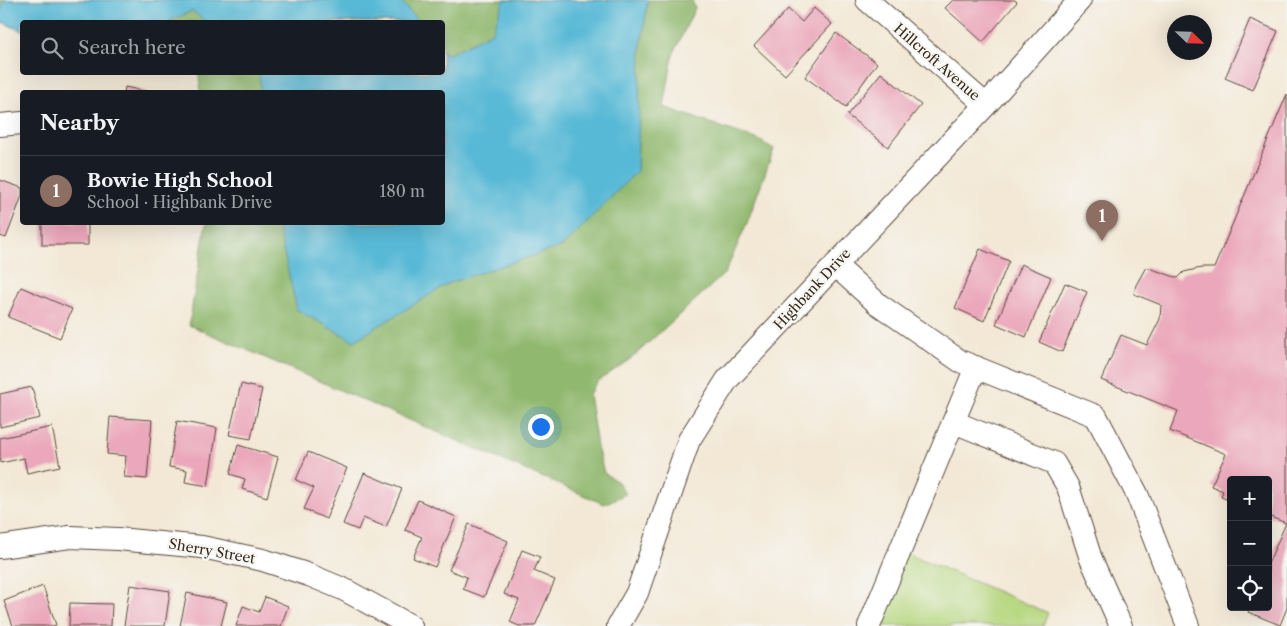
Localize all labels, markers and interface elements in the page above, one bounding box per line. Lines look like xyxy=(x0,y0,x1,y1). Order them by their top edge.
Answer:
north arrow xyxy=(1167,15,1212,60)
search box xyxy=(20,20,445,75)
street label: Hillcroft Avenue xyxy=(890,20,984,105)
icon: search xyxy=(38,34,66,62)
text: Search here xyxy=(78,36,186,59)
text: Nearby xyxy=(40,110,119,135)
text: Bowie High School xyxy=(87,169,273,192)
text: 1 xyxy=(52,181,60,201)
text: 180 m xyxy=(379,181,425,201)
text: School · Highbank Drive xyxy=(87,192,272,212)
pin: 1 xyxy=(1086,200,1118,241)
street label: Highbank Drive xyxy=(770,244,854,334)
your location xyxy=(528,414,554,440)
map controls xyxy=(1227,476,1272,611)
button: + xyxy=(1227,476,1272,521)
button: − xyxy=(1227,521,1272,566)
street label: Sherry Street xyxy=(167,535,257,567)
button: locate xyxy=(1227,566,1272,611)

